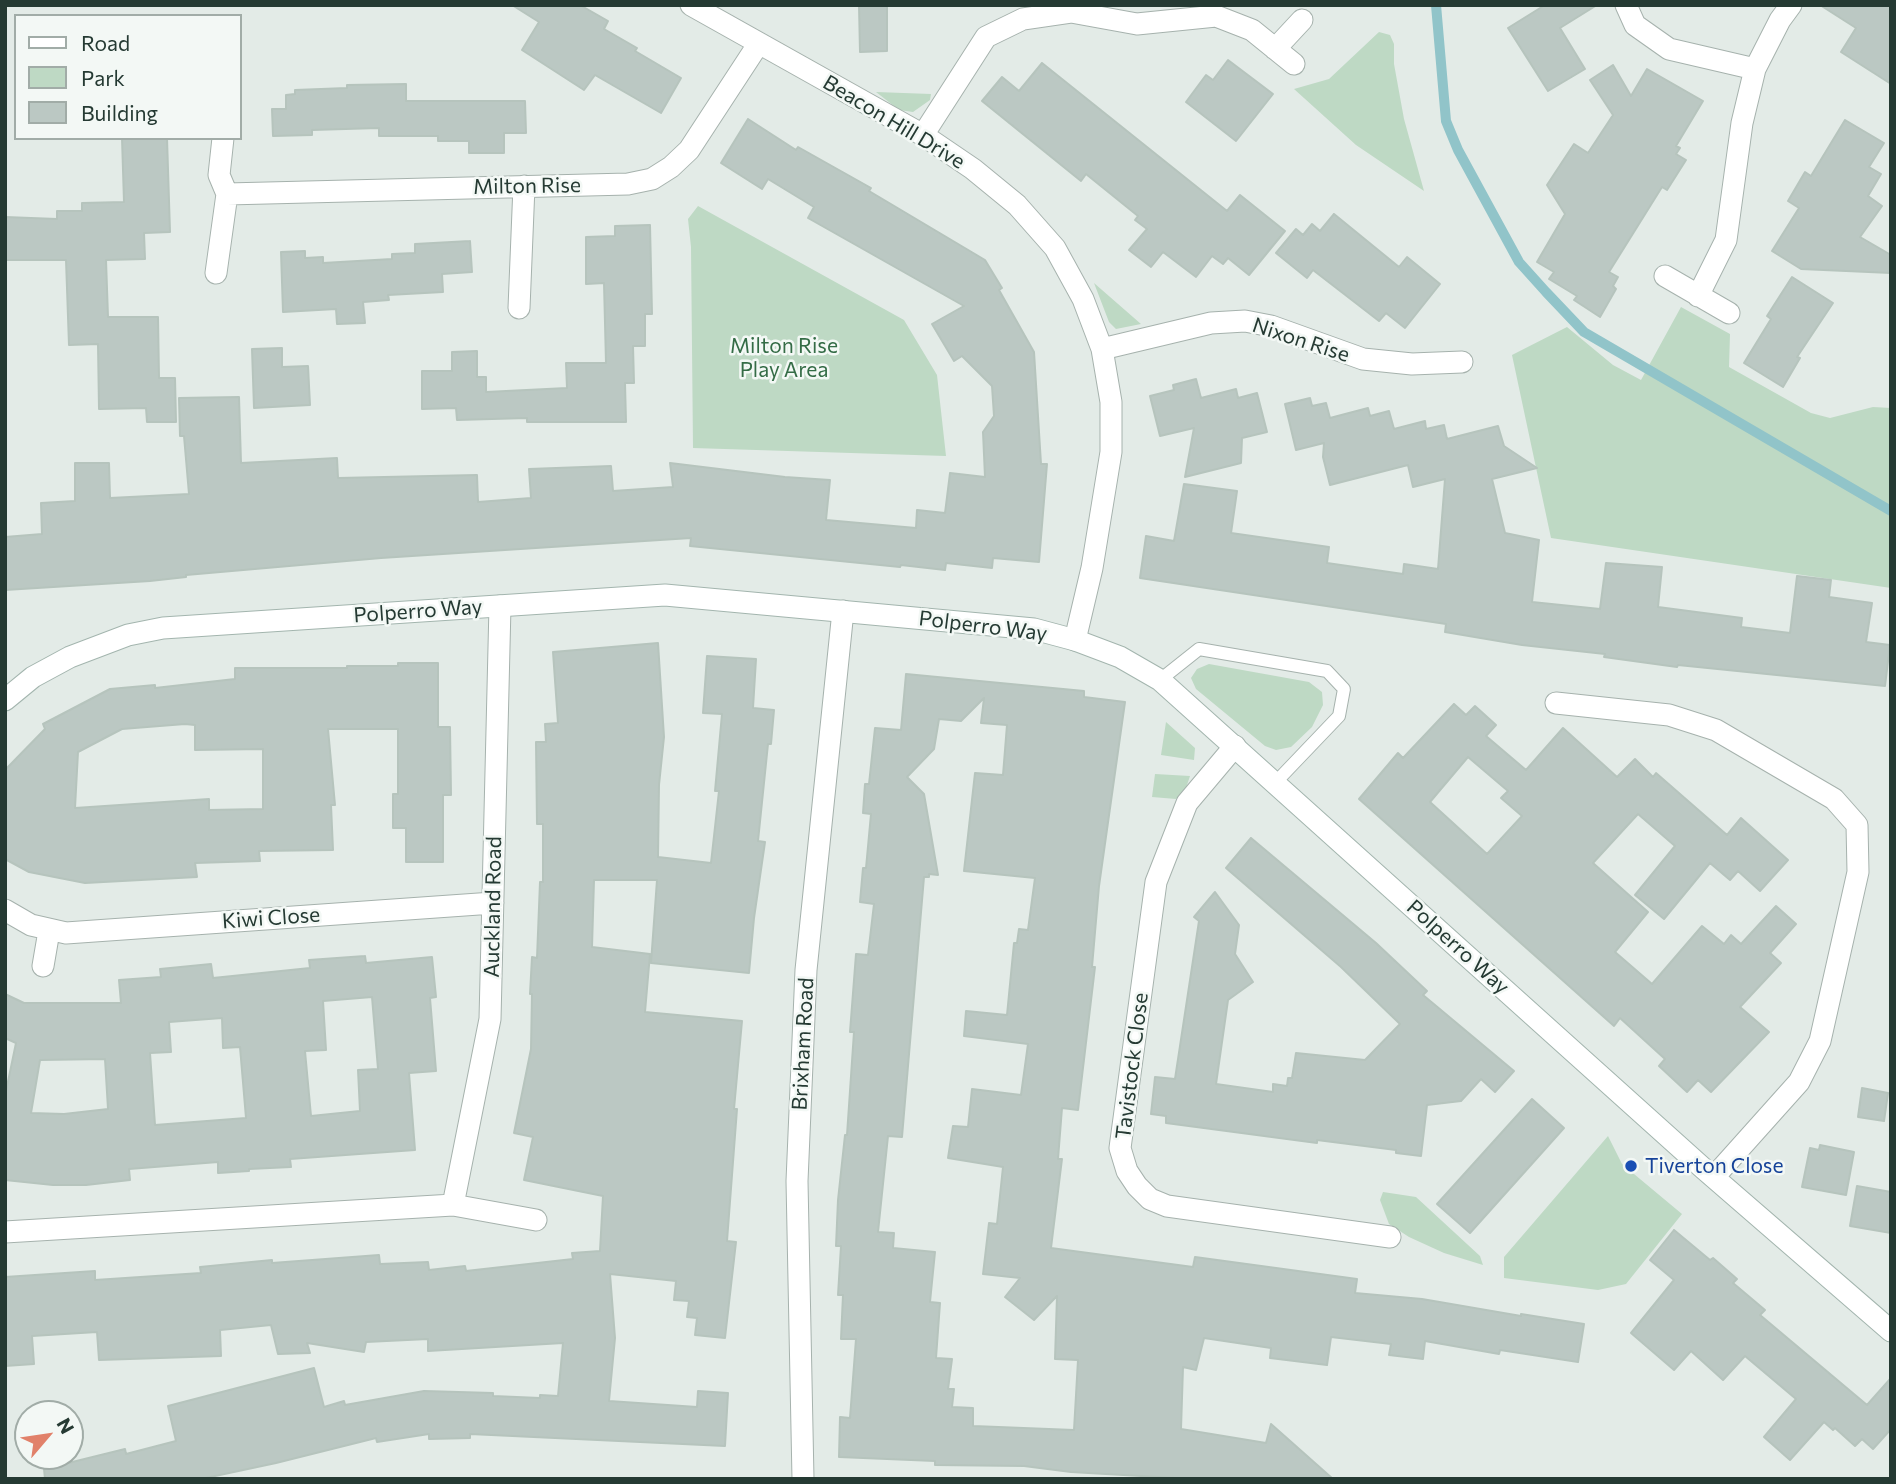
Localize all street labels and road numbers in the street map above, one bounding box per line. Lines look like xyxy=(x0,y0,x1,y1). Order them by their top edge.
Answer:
street label: Beacon Hill Drive xyxy=(818,70,970,174)
street label: Milton Rise xyxy=(473,172,581,200)
street label: Nixon Rise xyxy=(1249,312,1353,368)
street label: Polperro Way xyxy=(353,594,483,628)
street label: Polperro Way xyxy=(917,606,1049,646)
street label: Auckland Road xyxy=(479,836,507,978)
street label: Polperro Way xyxy=(1402,894,1514,1000)
street label: Kiwi Close xyxy=(221,902,321,934)
street label: Brixham Road xyxy=(787,977,819,1111)
street label: Tavistock Close xyxy=(1111,991,1153,1141)

